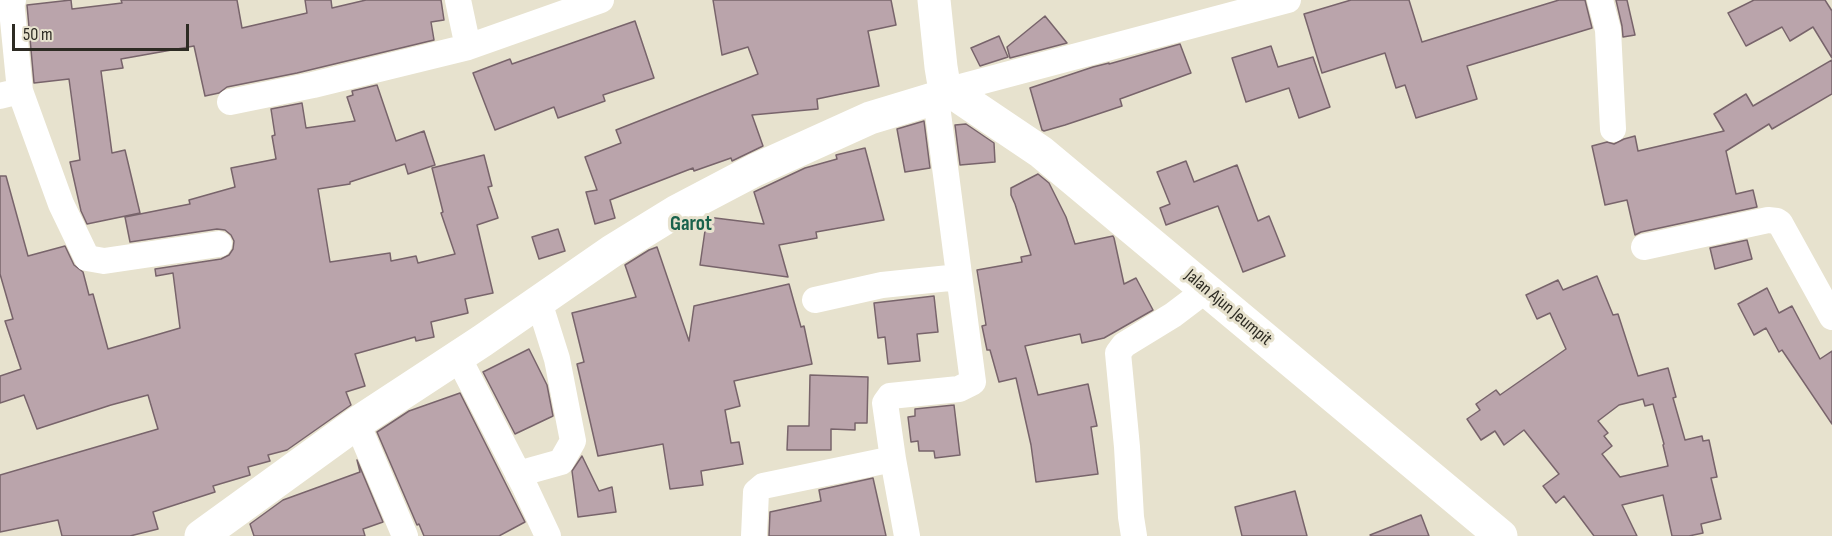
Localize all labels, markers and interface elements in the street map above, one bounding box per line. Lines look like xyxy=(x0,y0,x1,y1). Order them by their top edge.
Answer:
scale bar xyxy=(15,12,192,50)
text: 50 m xyxy=(23,24,53,45)
district label: Garot xyxy=(670,212,712,238)
street label: Jalan Ajun Jeumpit xyxy=(1180,265,1276,351)

